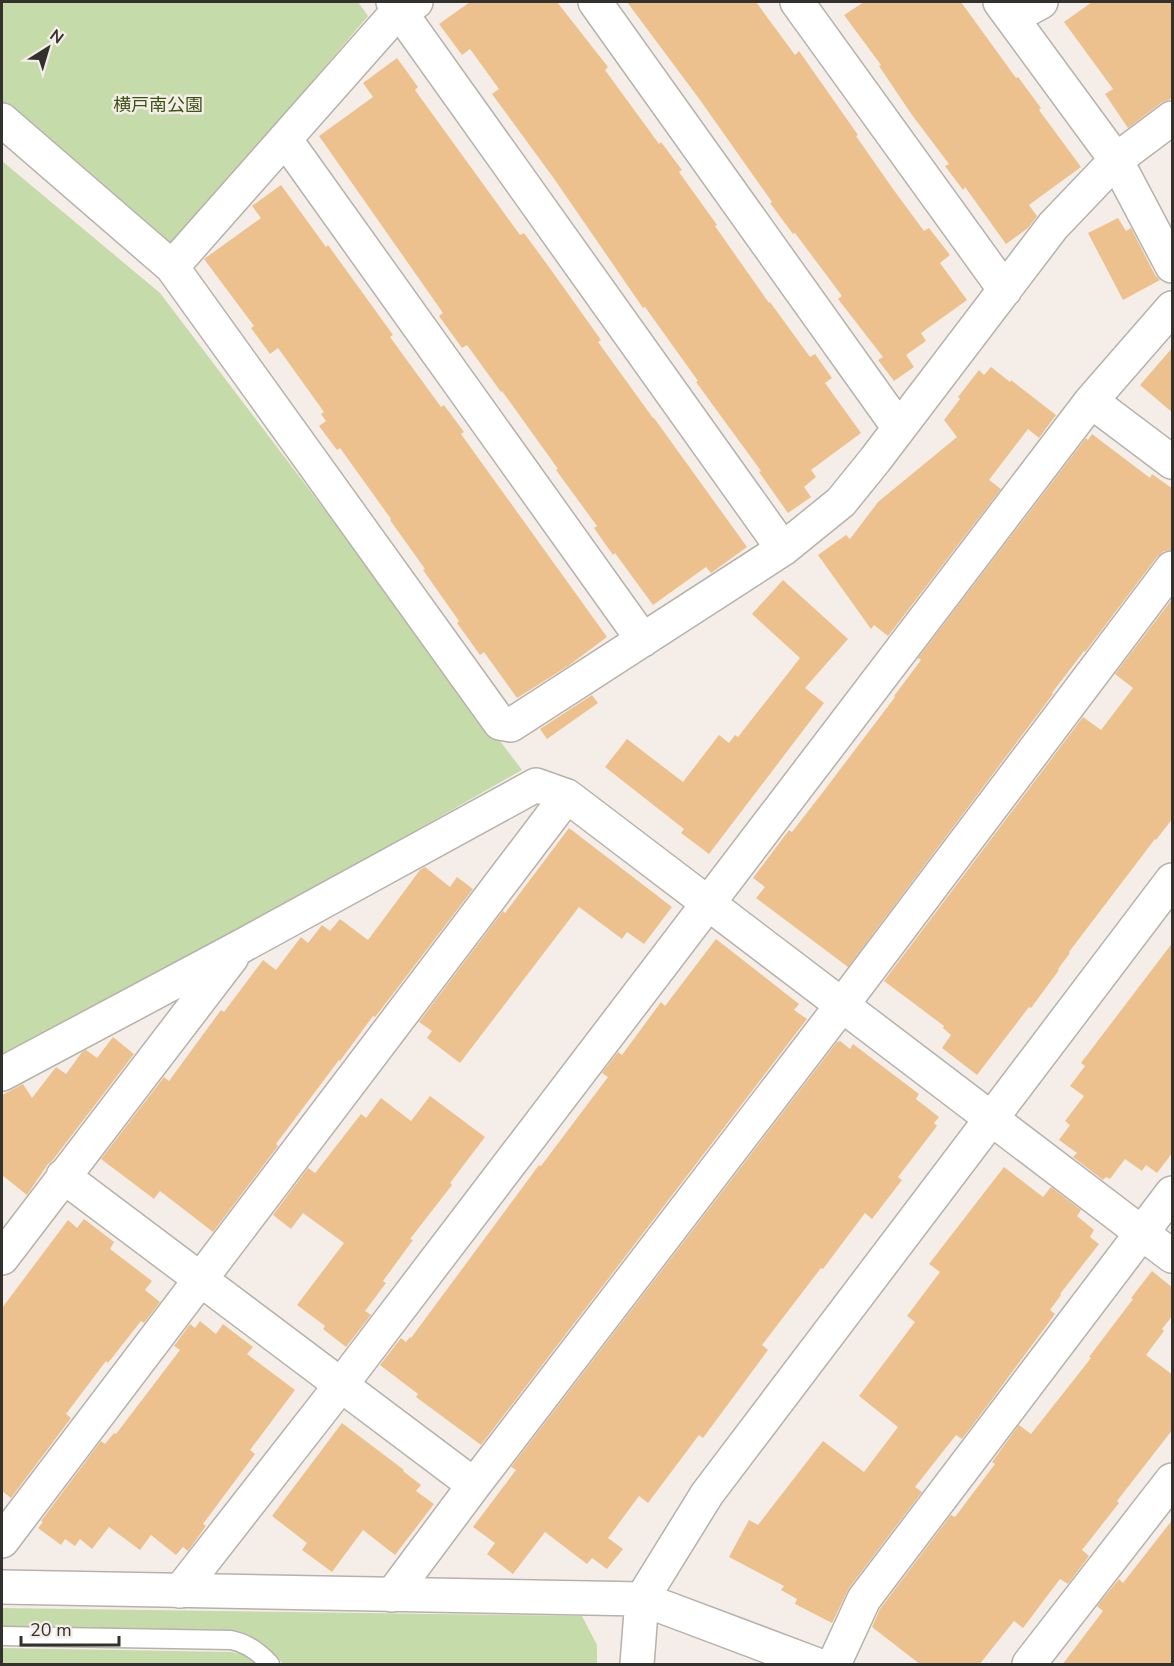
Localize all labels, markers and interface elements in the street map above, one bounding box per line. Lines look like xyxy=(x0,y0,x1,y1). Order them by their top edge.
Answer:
north arrow xyxy=(18,18,78,78)
text: N xyxy=(45,24,68,49)
park label: 横戸南公園 xyxy=(113,93,203,117)
scale bar xyxy=(21,1609,118,1647)
text: 20 m xyxy=(30,1618,72,1642)

